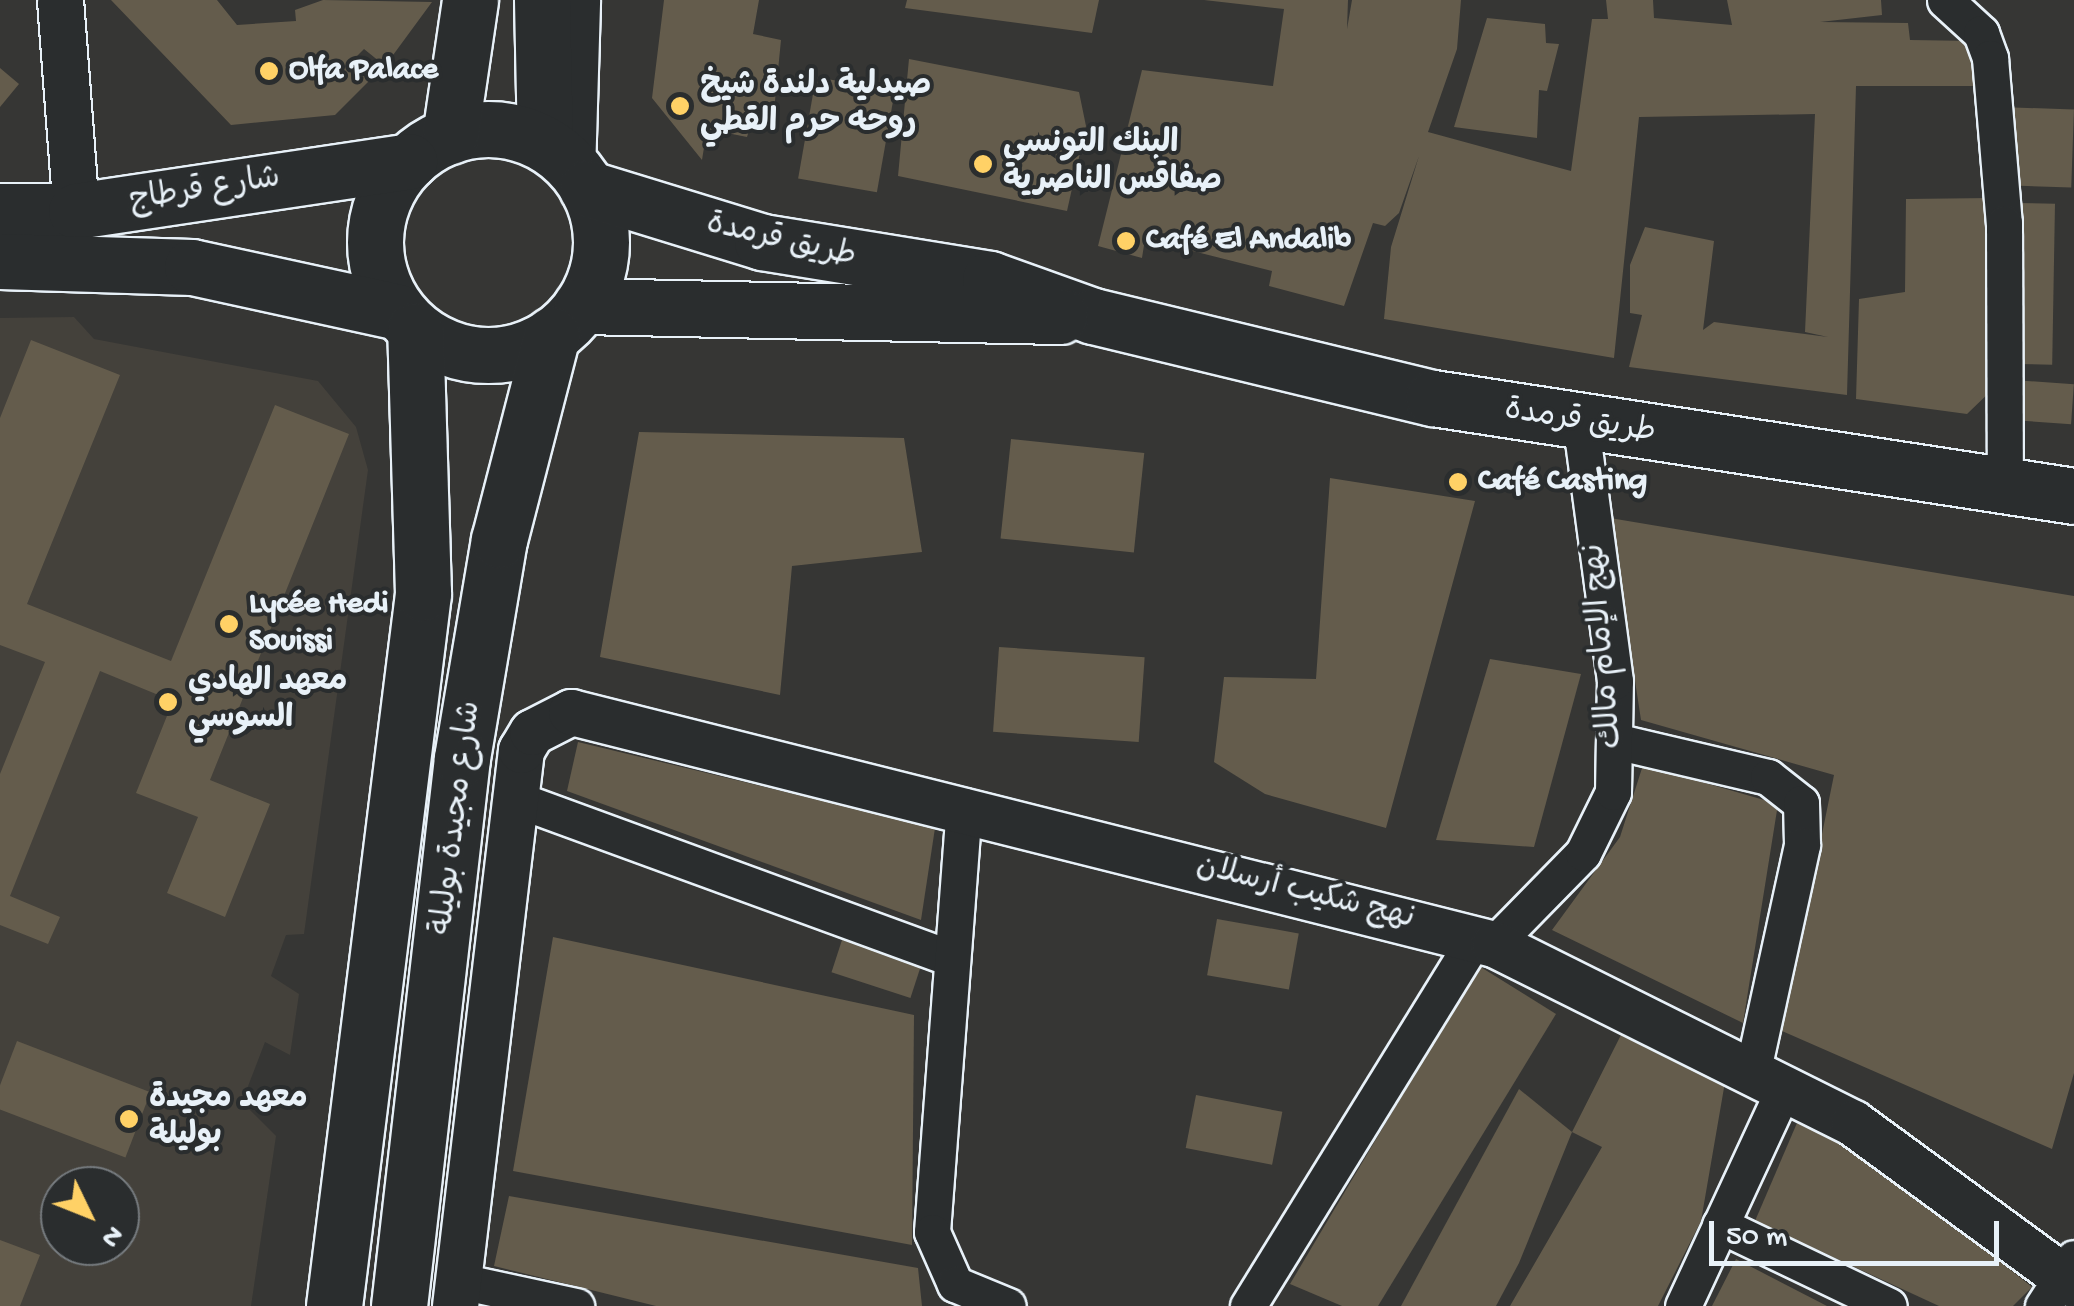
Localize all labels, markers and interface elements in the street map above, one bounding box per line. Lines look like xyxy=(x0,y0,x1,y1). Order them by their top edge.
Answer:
place label: Olfa Palace xyxy=(289,52,438,90)
marker: Olfa Palace xyxy=(258,60,280,82)
place label: صيدلية دلندة شيخ روحه حرم القطي xyxy=(700,69,931,144)
marker: صيدلية دلندة شيخ روحه حرم القطي xyxy=(669,95,691,117)
place label: البنك التونسي صفاقس الناصرية xyxy=(1003,127,1222,202)
marker: البنك التونسي صفاقس الناصرية xyxy=(972,153,994,175)
street label: شارع قرطاج xyxy=(127,160,283,222)
street label: طريق قرمدة xyxy=(702,206,860,278)
place label: Café El Andalib xyxy=(1146,222,1351,260)
marker: Café El Andalib xyxy=(1115,230,1137,252)
street label: طريق قرمدة xyxy=(1502,392,1658,454)
place label: Café Casting xyxy=(1478,463,1647,501)
marker: Café Casting xyxy=(1447,471,1469,493)
street label: نهج الإمام مالك xyxy=(1577,542,1633,750)
place label: Lycée Hedi Souissi xyxy=(249,587,388,662)
marker: Lycée Hedi Souissi xyxy=(218,613,240,635)
place label: معهد الهادي السوسي xyxy=(188,665,347,740)
marker: معهد الهادي السوسي xyxy=(157,691,179,713)
street label: شارع مجيدة بوليلة xyxy=(425,699,491,937)
street label: نهج شكيب أرسلان xyxy=(1192,848,1418,940)
place label: معهد مجيدة بوليلة xyxy=(149,1082,308,1157)
marker: معهد مجيدة بوليلة xyxy=(118,1108,140,1130)
north arrow xyxy=(40,1166,140,1266)
scale bar xyxy=(1714,1201,2004,1263)
text: N xyxy=(93,1217,129,1253)
text: 50 m xyxy=(1726,1221,1787,1256)

